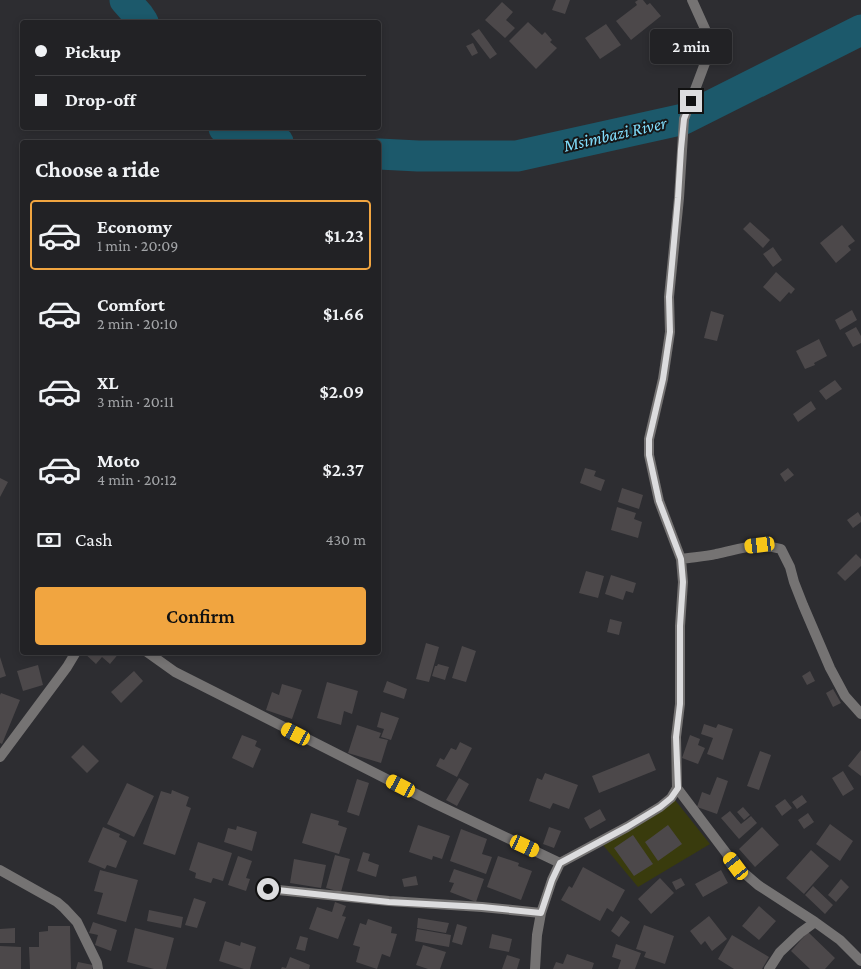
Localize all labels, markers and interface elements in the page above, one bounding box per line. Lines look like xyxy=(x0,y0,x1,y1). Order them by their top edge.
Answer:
callout: 2 min xyxy=(650,28,732,64)
text: 2 min xyxy=(672,38,710,55)
text: Pickup xyxy=(65,41,121,62)
text: Drop-off xyxy=(65,89,136,110)
route end xyxy=(680,90,702,112)
water label: Msimbazi River xyxy=(560,112,669,156)
text: Choose a ride xyxy=(35,157,160,182)
icon: car xyxy=(37,213,82,258)
text: Economy xyxy=(97,216,172,237)
text: $1.23 xyxy=(324,225,364,246)
text: 1 min · 20:09 xyxy=(97,237,178,254)
icon: car xyxy=(37,291,82,336)
text: Comfort xyxy=(97,294,165,315)
text: $1.66 xyxy=(323,303,364,324)
text: 2 min · 20:10 xyxy=(97,315,178,332)
icon: car xyxy=(37,369,82,414)
text: XL xyxy=(97,372,119,393)
text: $2.09 xyxy=(320,381,364,402)
text: 3 min · 20:11 xyxy=(97,393,174,410)
icon: car xyxy=(37,447,82,492)
text: Moto xyxy=(97,450,140,471)
text: $2.37 xyxy=(322,459,364,480)
text: 4 min · 20:12 xyxy=(97,471,177,488)
icon: cash xyxy=(35,526,63,554)
text: Cash xyxy=(75,529,113,550)
text: 430 m xyxy=(325,531,366,548)
car xyxy=(744,536,775,554)
button: Confirm xyxy=(35,587,366,645)
car xyxy=(279,721,312,747)
car xyxy=(384,773,417,799)
car xyxy=(508,833,541,859)
car xyxy=(720,850,751,882)
route start xyxy=(257,878,279,900)

